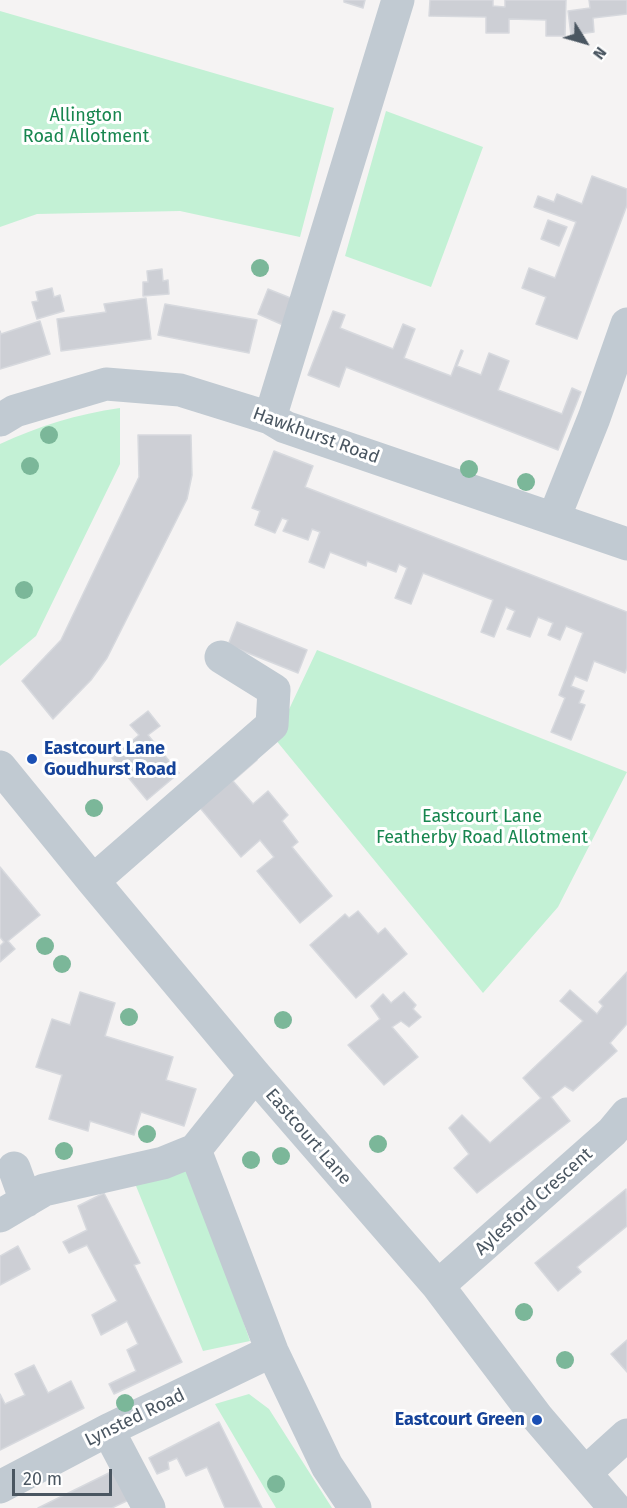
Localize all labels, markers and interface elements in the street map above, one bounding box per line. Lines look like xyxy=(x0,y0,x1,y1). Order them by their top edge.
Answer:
north arrow xyxy=(555,12,615,72)
text: N xyxy=(589,43,611,63)
park label: Allington Road Allotment xyxy=(23,105,149,148)
street label: Hawkhurst Road xyxy=(250,403,382,469)
place label: Eastcourt Lane Goudhurst Road xyxy=(44,738,177,780)
marker: Eastcourt Lane Goudhurst Road xyxy=(25,752,39,766)
park label: Eastcourt Lane Featherby Road Allotment xyxy=(376,806,588,848)
street label: Eastcourt Lane xyxy=(260,1085,356,1189)
street label: Aylesford Crescent xyxy=(471,1144,597,1260)
street label: Lynsted Road xyxy=(81,1384,189,1452)
place label: Eastcourt Green xyxy=(395,1409,525,1431)
marker: Eastcourt Green xyxy=(530,1413,544,1427)
scale bar xyxy=(15,1457,116,1495)
text: 20 m xyxy=(23,1468,62,1490)

